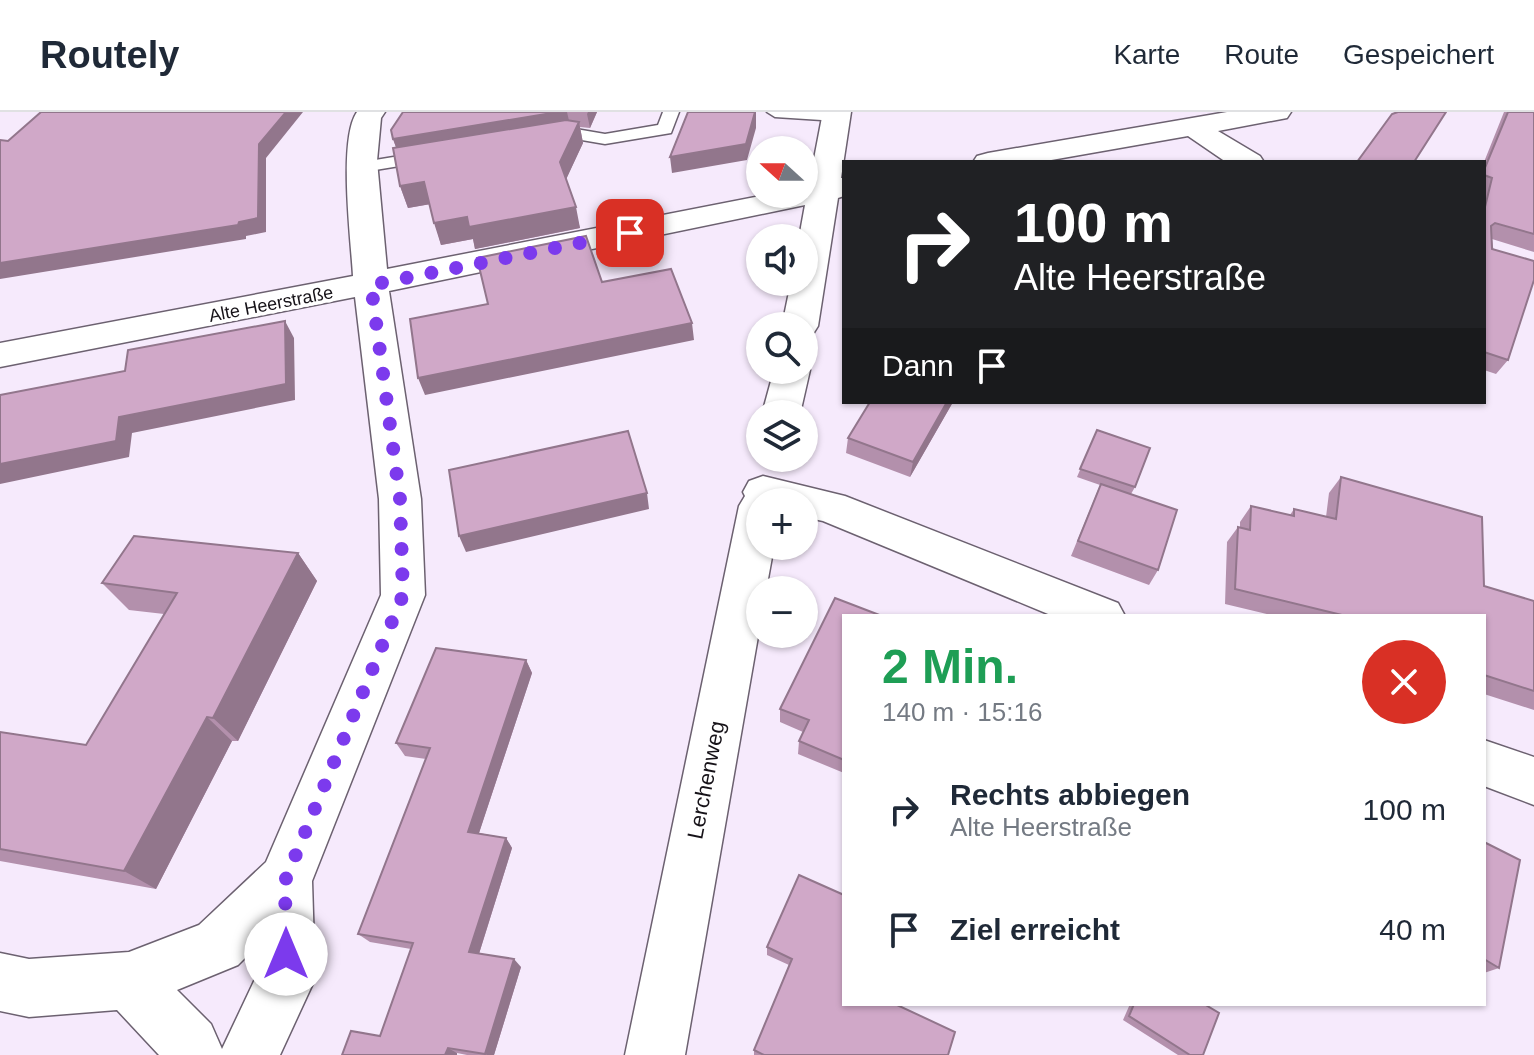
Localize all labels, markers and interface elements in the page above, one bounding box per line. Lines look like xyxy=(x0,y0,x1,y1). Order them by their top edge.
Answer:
text: Routely xyxy=(40,34,179,76)
text: Karte xyxy=(1113,39,1180,70)
text: Route xyxy=(1224,39,1299,70)
text: Gespeichert xyxy=(1343,39,1494,70)
north arrow xyxy=(746,136,818,208)
map controls xyxy=(746,136,818,648)
text: 100 m xyxy=(1014,191,1173,254)
icon: right xyxy=(882,192,986,296)
pin xyxy=(596,199,664,267)
icon: arrive xyxy=(608,211,652,255)
button: sound xyxy=(746,224,818,296)
text: Alte Heerstraße xyxy=(1014,257,1266,298)
street label: Alte Heerstraße xyxy=(207,282,335,326)
button: search xyxy=(746,312,818,384)
icon: arrive xyxy=(970,344,1014,388)
text: Dann xyxy=(882,349,954,382)
button: layers xyxy=(746,400,818,472)
button: + xyxy=(746,488,818,560)
button: − xyxy=(746,576,818,648)
text: 2 Min. xyxy=(882,640,1018,693)
button: close xyxy=(1362,640,1446,724)
text: 140 m · 15:16 xyxy=(882,697,1042,727)
street label: Lerchenweg xyxy=(682,719,730,841)
text: Rechts abbiegen xyxy=(950,778,1190,811)
icon: right xyxy=(882,788,926,832)
text: 100 m xyxy=(1363,793,1446,826)
text: Alte Heerstraße xyxy=(950,812,1132,842)
icon: arrive xyxy=(882,908,926,952)
position arrow xyxy=(244,912,328,996)
text: Ziel erreicht xyxy=(950,913,1120,946)
text: 40 m xyxy=(1379,913,1446,946)

